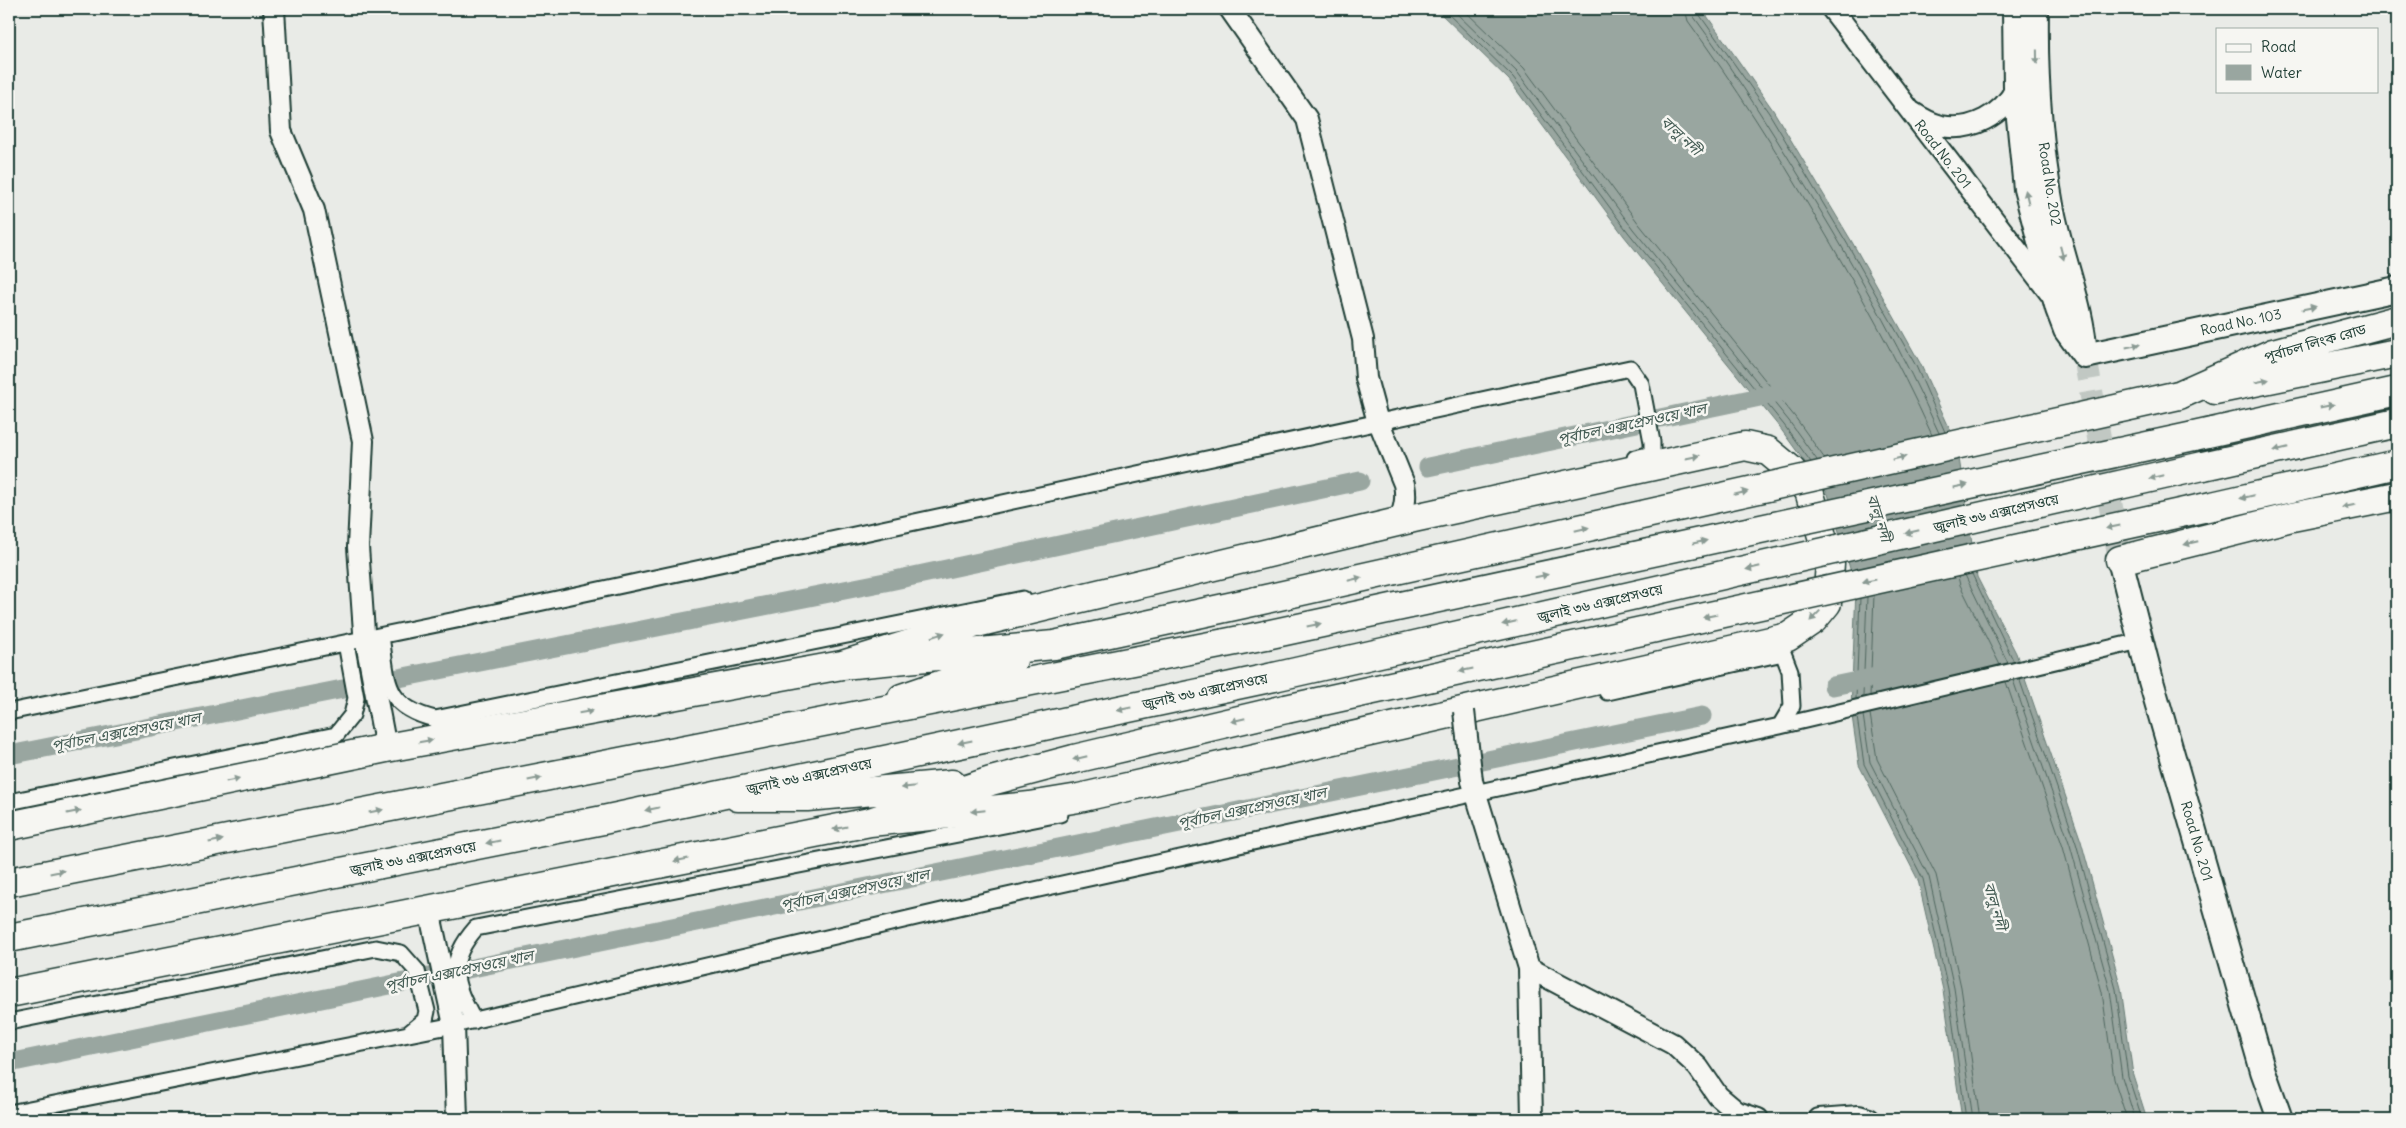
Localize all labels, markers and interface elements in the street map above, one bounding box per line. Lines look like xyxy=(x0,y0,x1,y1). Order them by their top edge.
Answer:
legend xyxy=(2216,28,2378,92)
text: Road xyxy=(2261,37,2296,56)
one-way arrow xyxy=(2033,50,2041,66)
text: Water xyxy=(2261,63,2302,82)
water label: বালু নদী xyxy=(1657,112,1708,161)
street label: Road No. 201 xyxy=(1911,116,1975,192)
street label: Road No. 202 xyxy=(2035,141,2066,227)
one-way arrow xyxy=(2023,189,2031,204)
one-way arrow xyxy=(2059,245,2067,260)
one-way arrow xyxy=(2301,304,2316,312)
street label: Road No. 103 xyxy=(2199,305,2283,339)
street label: পূর্বাচল লিংক রোড xyxy=(2262,320,2369,366)
one-way arrow xyxy=(2125,342,2140,350)
one-way arrow xyxy=(2254,377,2270,385)
water label: পূর্বাচল এক্সপ্রেসওয়ে খাল xyxy=(1556,398,1711,449)
one-way arrow xyxy=(2319,402,2335,410)
one-way arrow xyxy=(2274,445,2289,453)
one-way arrow xyxy=(1685,453,1700,461)
one-way arrow xyxy=(1892,454,1907,462)
one-way arrow xyxy=(2148,473,2163,481)
one-way arrow xyxy=(1954,482,1969,490)
one-way arrow xyxy=(1733,489,1748,497)
street label: জুলাই ৩৬ এক্সপ্রেসওয়ে xyxy=(1931,490,2061,536)
water label: বালু নদী xyxy=(1863,492,1897,547)
one-way arrow xyxy=(2240,493,2255,501)
one-way arrow xyxy=(2341,502,2357,510)
one-way arrow xyxy=(2105,523,2120,531)
one-way arrow xyxy=(1575,525,1590,533)
one-way arrow xyxy=(1904,528,1919,536)
one-way arrow xyxy=(1692,538,1707,546)
one-way arrow xyxy=(2184,539,2199,547)
one-way arrow xyxy=(1746,564,1761,572)
one-way arrow xyxy=(1533,572,1549,580)
one-way arrow xyxy=(1348,575,1363,583)
one-way arrow xyxy=(1861,577,1876,585)
street label: জুলাই ৩৬ এক্সপ্রেসওয়ে xyxy=(1535,580,1665,626)
one-way arrow xyxy=(1809,610,1821,622)
one-way arrow xyxy=(1702,612,1718,620)
one-way arrow xyxy=(1502,619,1517,627)
one-way arrow xyxy=(1306,621,1321,629)
one-way arrow xyxy=(931,630,946,638)
one-way arrow xyxy=(1458,666,1473,674)
street label: জুলাই ৩৬ এক্সপ্রেসওয়ে xyxy=(1140,669,1270,713)
one-way arrow xyxy=(1115,705,1131,713)
water label: পূর্বাচল এক্সপ্রেসওয়ে খাল xyxy=(50,707,205,755)
one-way arrow xyxy=(579,707,595,715)
one-way arrow xyxy=(1231,716,1246,724)
one-way arrow xyxy=(419,736,435,744)
one-way arrow xyxy=(956,739,972,747)
street label: জুলাই ৩৬ এক্সপ্রেসওয়ে xyxy=(744,754,874,798)
one-way arrow xyxy=(1073,754,1088,762)
one-way arrow xyxy=(225,775,241,783)
one-way arrow xyxy=(527,775,543,783)
water label: পূর্বাচল এক্সপ্রেসওয়ে খাল xyxy=(1176,782,1331,833)
one-way arrow xyxy=(899,783,915,791)
street label: Road No. 201 xyxy=(2177,799,2217,883)
one-way arrow xyxy=(644,805,659,813)
one-way arrow xyxy=(368,806,384,814)
one-way arrow xyxy=(970,807,986,815)
one-way arrow xyxy=(66,808,82,816)
one-way arrow xyxy=(832,824,848,832)
one-way arrow xyxy=(209,837,225,845)
street label: জুলাই ৩৬ এক্সপ্রেসওয়ে xyxy=(347,837,478,879)
one-way arrow xyxy=(485,838,500,846)
one-way arrow xyxy=(673,856,689,864)
water label: পূর্বাচল এক্সপ্রেসওয়ে খাল xyxy=(779,864,934,915)
one-way arrow xyxy=(49,868,64,876)
water label: বালু নদী xyxy=(1980,880,2012,935)
water label: পূর্বাচল এক্সপ্রেসওয়ে খাল xyxy=(383,945,538,996)

